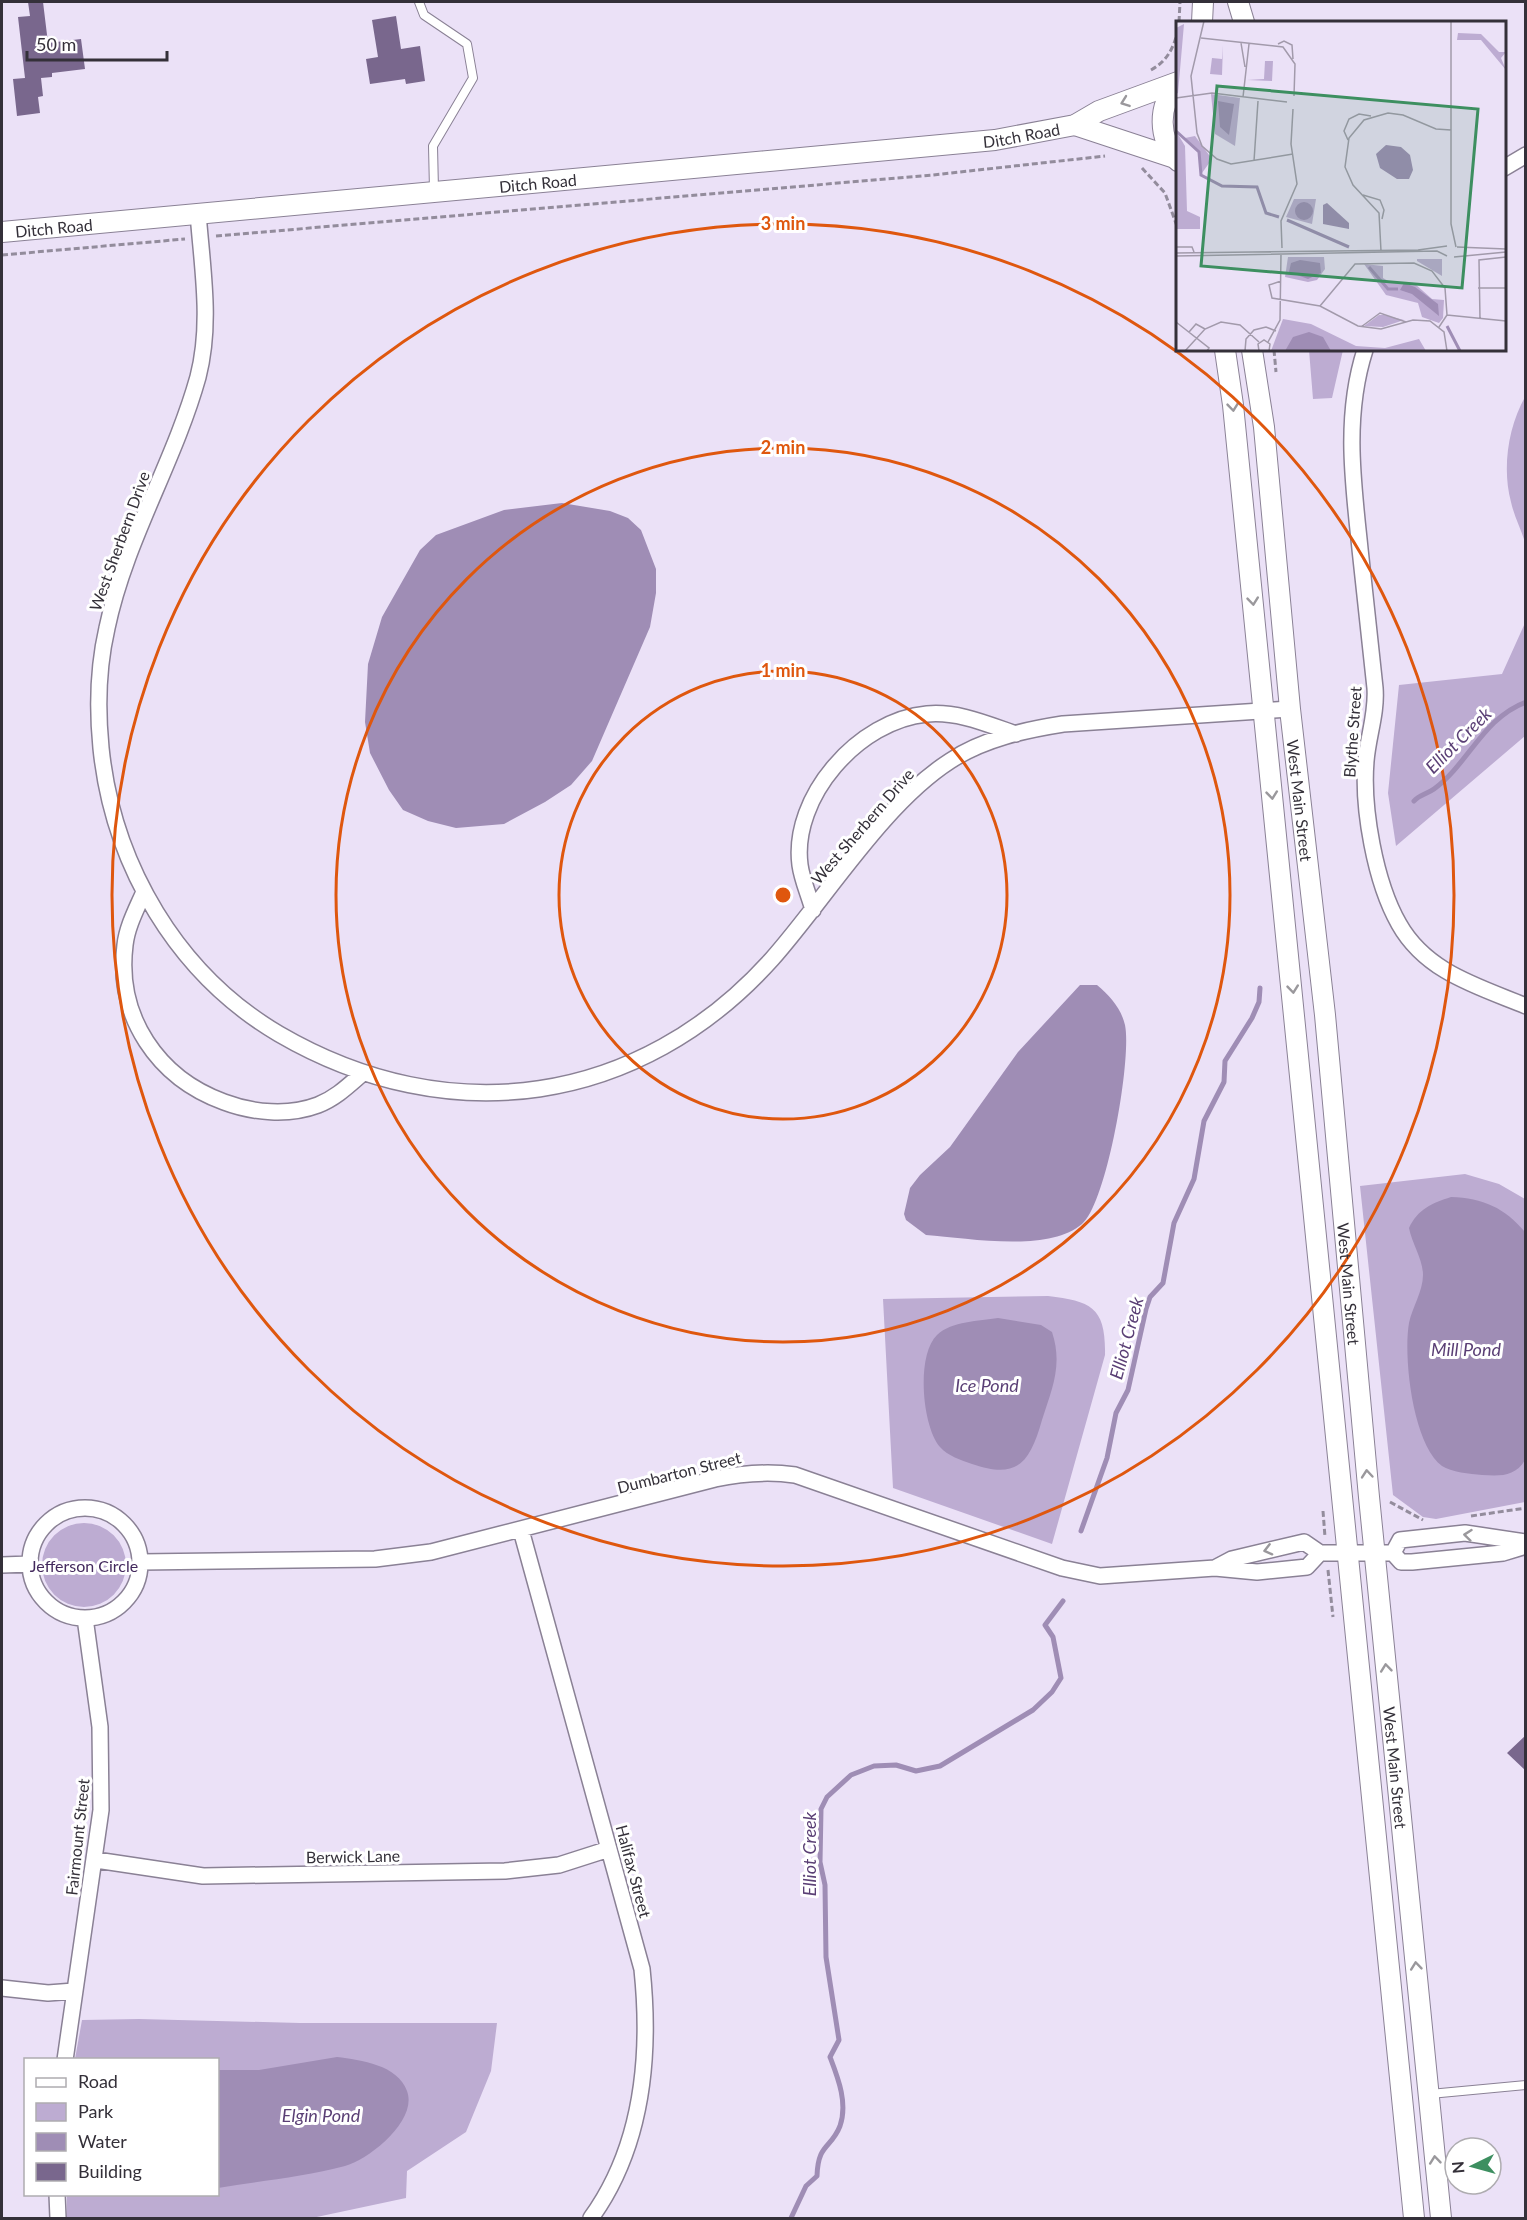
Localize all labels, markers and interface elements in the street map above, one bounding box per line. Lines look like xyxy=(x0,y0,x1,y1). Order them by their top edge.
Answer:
inset map xyxy=(1176,21,1506,351)
scale bar xyxy=(27,24,166,62)
text: 50 m xyxy=(36,33,76,55)
one-way arrow xyxy=(1120,94,1131,107)
street label: Ditch Road xyxy=(982,119,1061,151)
street label: Ditch Road xyxy=(498,169,577,195)
text: 3 min xyxy=(761,212,805,234)
street label: Ditch Road xyxy=(14,214,93,240)
one-way arrow xyxy=(1226,403,1239,412)
text: 2 min xyxy=(761,436,805,458)
street label: West Sherbern Drive xyxy=(85,469,153,613)
one-way arrow xyxy=(1246,597,1258,606)
text: 1 min xyxy=(761,659,805,681)
street label: Blythe Street xyxy=(1339,685,1365,778)
water label: Elliot Creek xyxy=(1420,702,1496,778)
street label: West Main Street xyxy=(1284,738,1317,862)
street label: West Sherbern Drive xyxy=(807,764,917,888)
one-way arrow xyxy=(1266,791,1278,800)
centre of rings xyxy=(773,885,793,905)
one-way arrow xyxy=(1286,985,1299,994)
street label: West Main Street xyxy=(1335,1222,1365,1346)
water label: Elliot Creek xyxy=(1104,1294,1148,1382)
water label: Mill Pond xyxy=(1431,1338,1501,1360)
water label: Ice Pond xyxy=(955,1374,1019,1396)
street label: Dumbarton Street xyxy=(615,1447,743,1497)
one-way arrow xyxy=(1361,1469,1374,1478)
one-way arrow xyxy=(1463,1529,1472,1542)
one-way arrow xyxy=(1263,1542,1273,1555)
park label: Jefferson Circle xyxy=(30,1556,138,1575)
one-way arrow xyxy=(1380,1663,1393,1672)
street label: West Main Street xyxy=(1380,1706,1412,1830)
street label: Fairmount Street xyxy=(61,1777,93,1896)
water label: Elliot Creek xyxy=(798,1811,820,1896)
street label: Halifax Street xyxy=(612,1823,656,1920)
street label: Berwick Lane xyxy=(306,1846,400,1866)
one-way arrow xyxy=(1410,1962,1423,1971)
legend xyxy=(24,2058,219,2196)
text: Road xyxy=(78,2070,118,2092)
text: Park xyxy=(78,2100,114,2122)
water label: Elgin Pond xyxy=(282,2104,361,2126)
text: Water xyxy=(78,2130,127,2152)
north arrow xyxy=(1443,2136,1503,2196)
one-way arrow xyxy=(1429,2156,1442,2165)
text: Building xyxy=(78,2160,142,2182)
text: N xyxy=(1448,2160,1468,2174)

